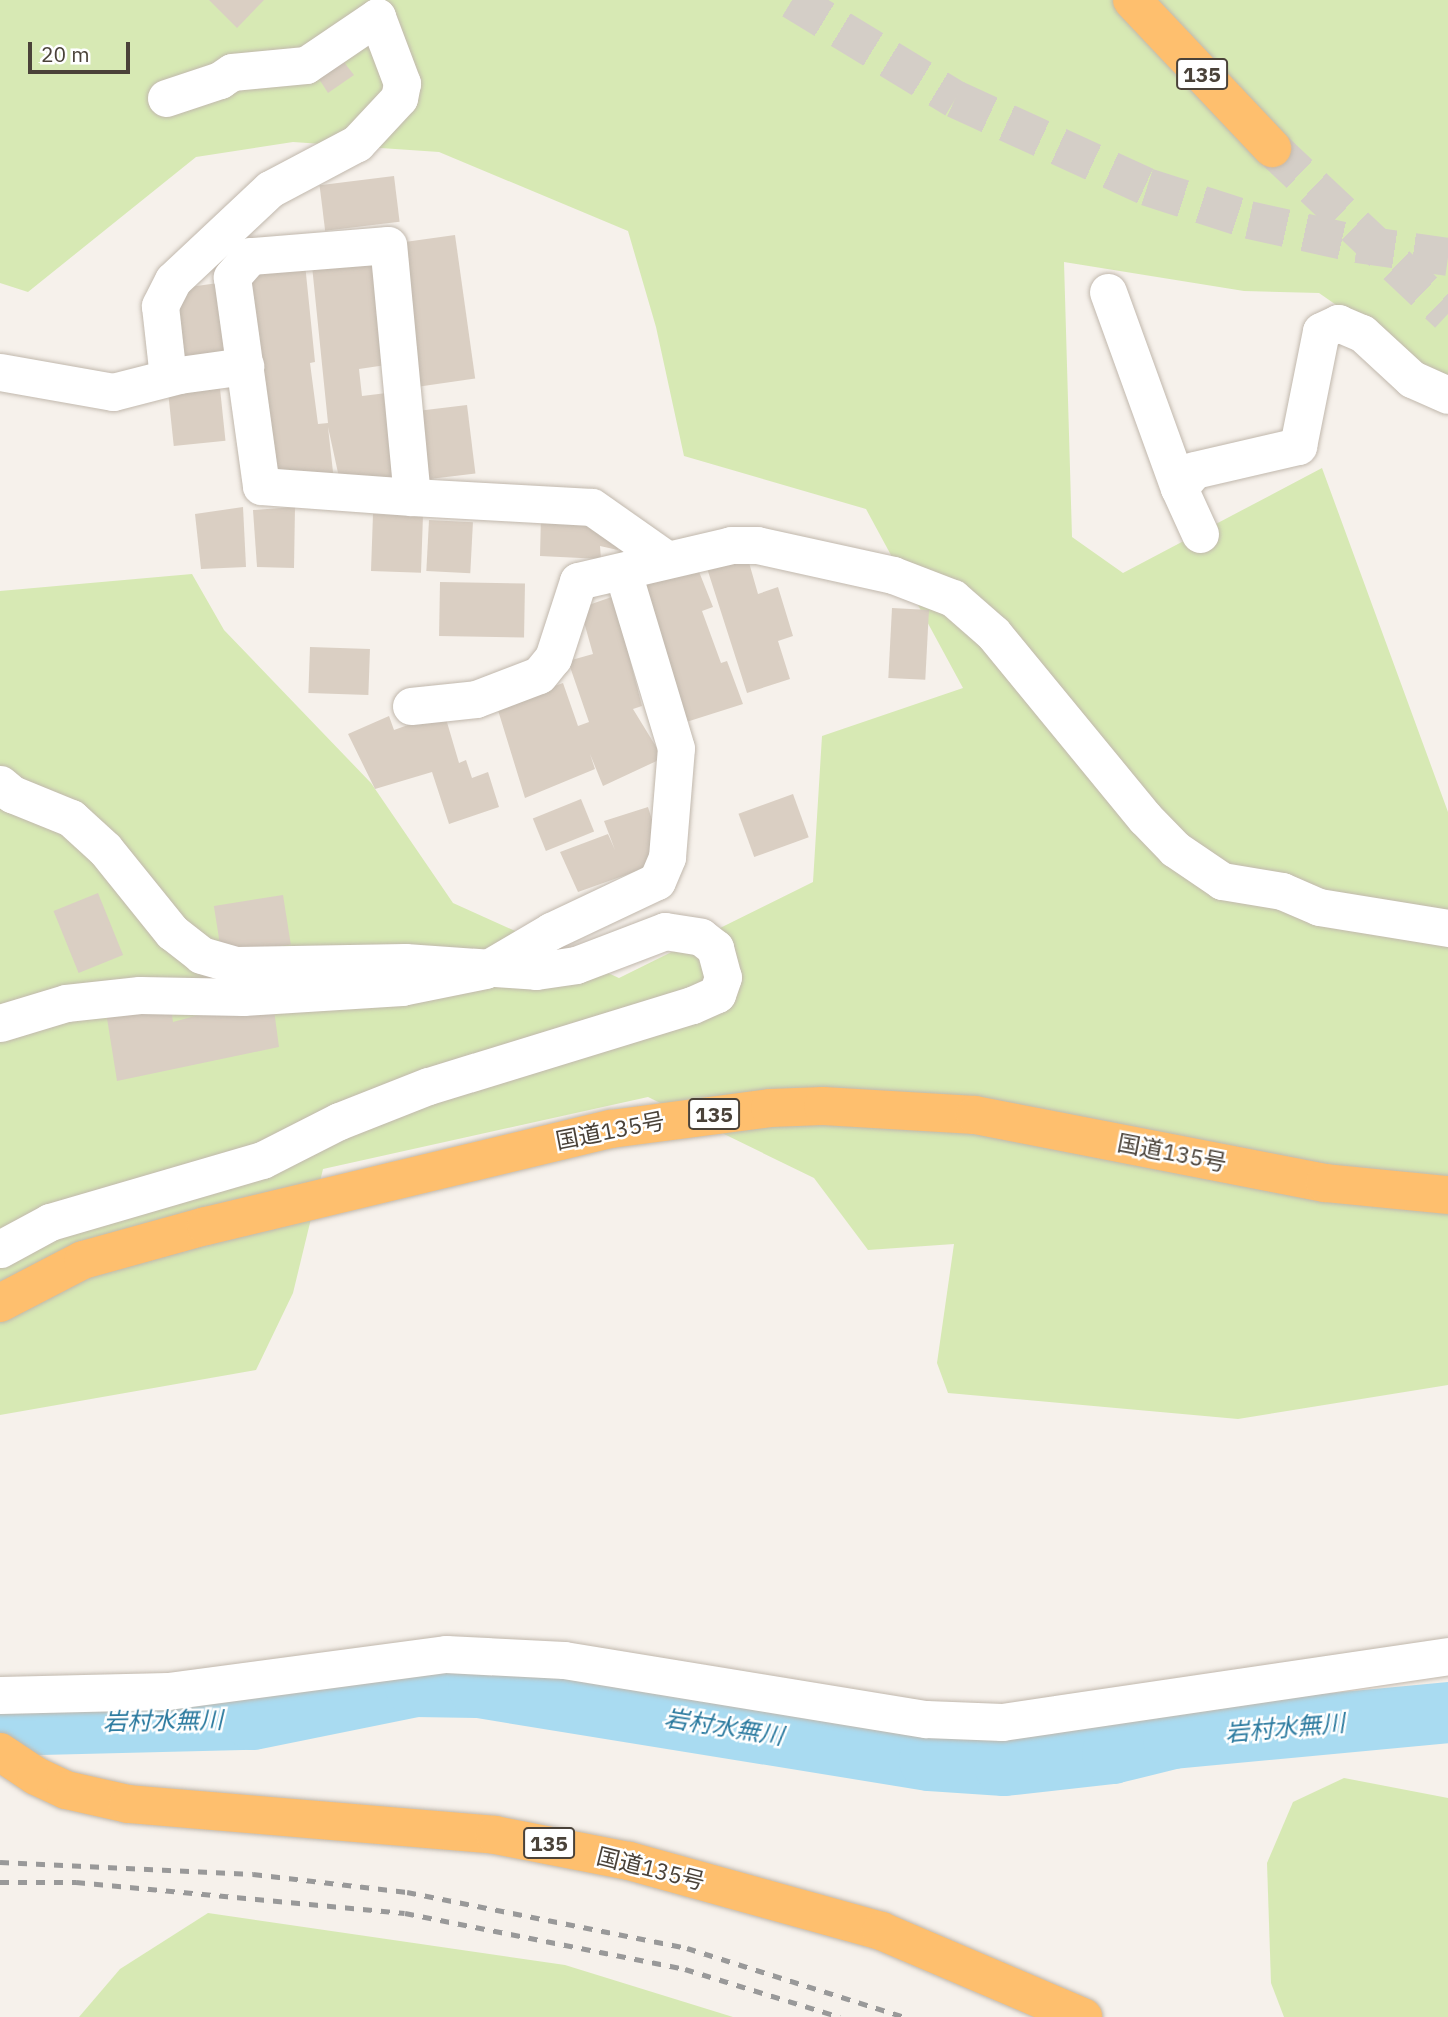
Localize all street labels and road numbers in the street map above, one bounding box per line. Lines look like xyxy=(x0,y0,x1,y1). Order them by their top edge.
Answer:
road number: 135 xyxy=(1176,56,1228,92)
road number: 135 xyxy=(688,1096,740,1132)
street label: 国道135号 xyxy=(553,1106,667,1154)
street label: 国道135号 xyxy=(1115,1128,1229,1176)
road number: 135 xyxy=(523,1826,575,1860)
street label: 国道135号 xyxy=(594,1841,708,1895)

